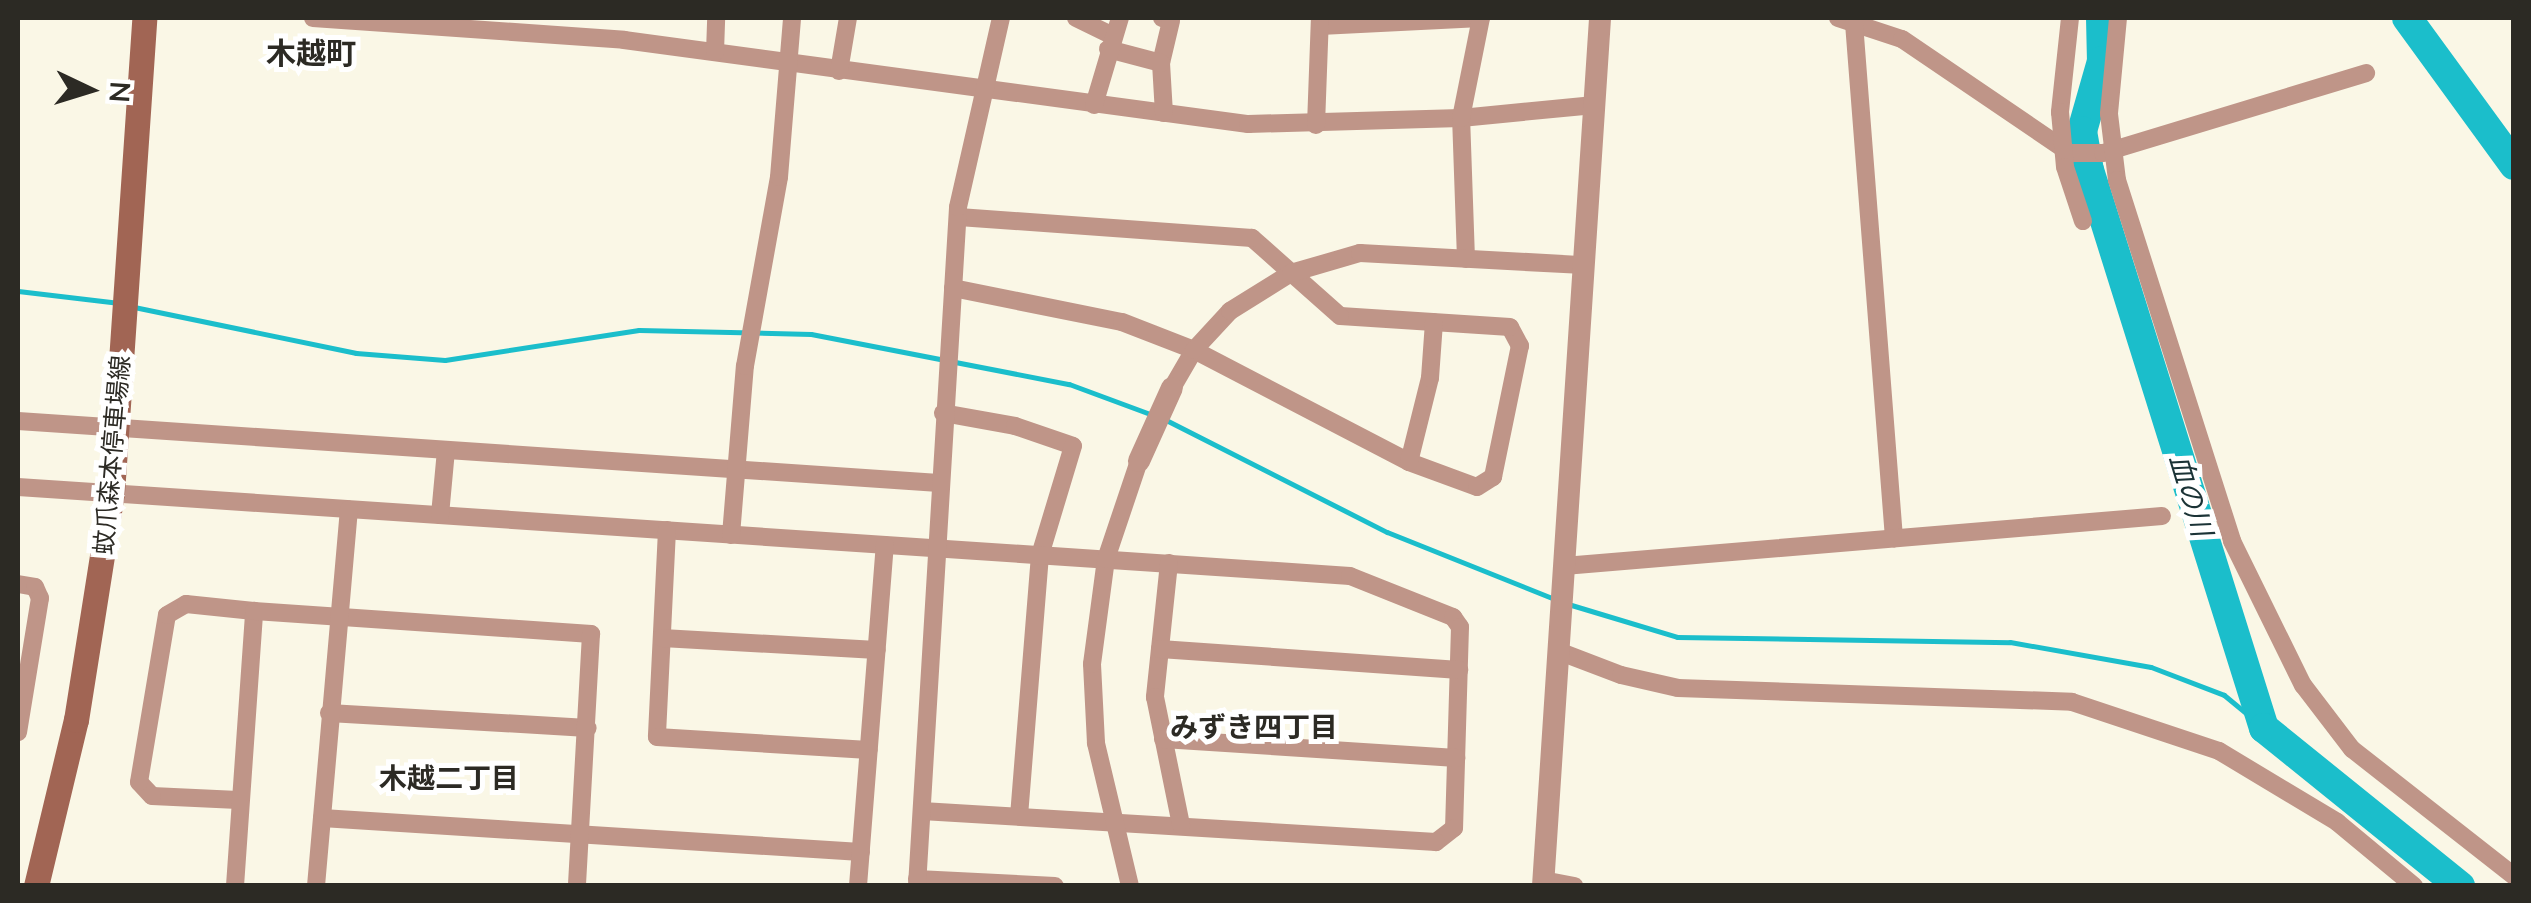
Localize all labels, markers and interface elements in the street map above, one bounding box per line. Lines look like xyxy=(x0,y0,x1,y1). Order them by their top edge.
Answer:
district label: 木越町 xyxy=(266,35,356,71)
north arrow xyxy=(40,40,140,140)
text: N xyxy=(102,80,139,104)
street label: 蚊爪森本停車場線 xyxy=(88,354,136,556)
water label: 血の川 xyxy=(2163,450,2219,540)
district label: みずき四丁目 xyxy=(1170,710,1338,744)
district label: 木越二丁目 xyxy=(379,761,519,795)

